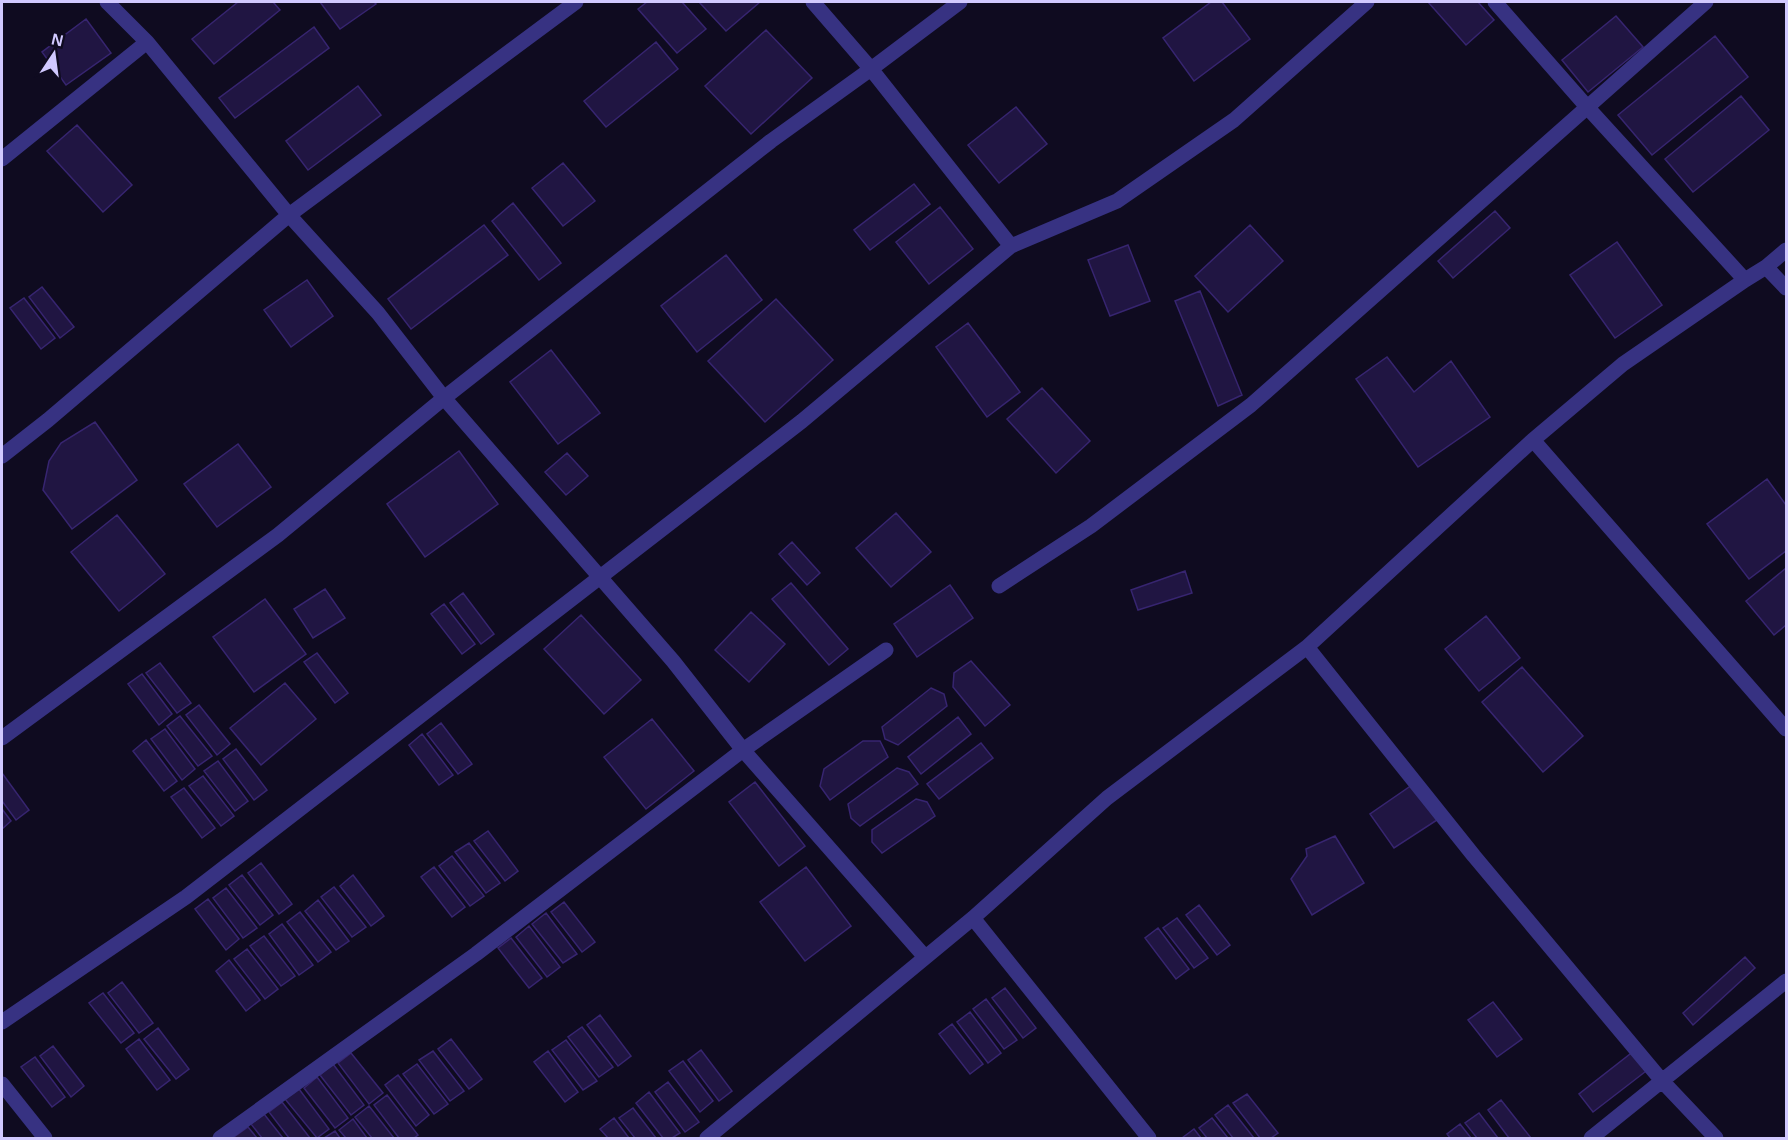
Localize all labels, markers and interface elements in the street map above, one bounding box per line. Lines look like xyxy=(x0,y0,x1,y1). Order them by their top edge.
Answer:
north arrow xyxy=(24,24,84,84)
text: N xyxy=(50,30,65,49)

